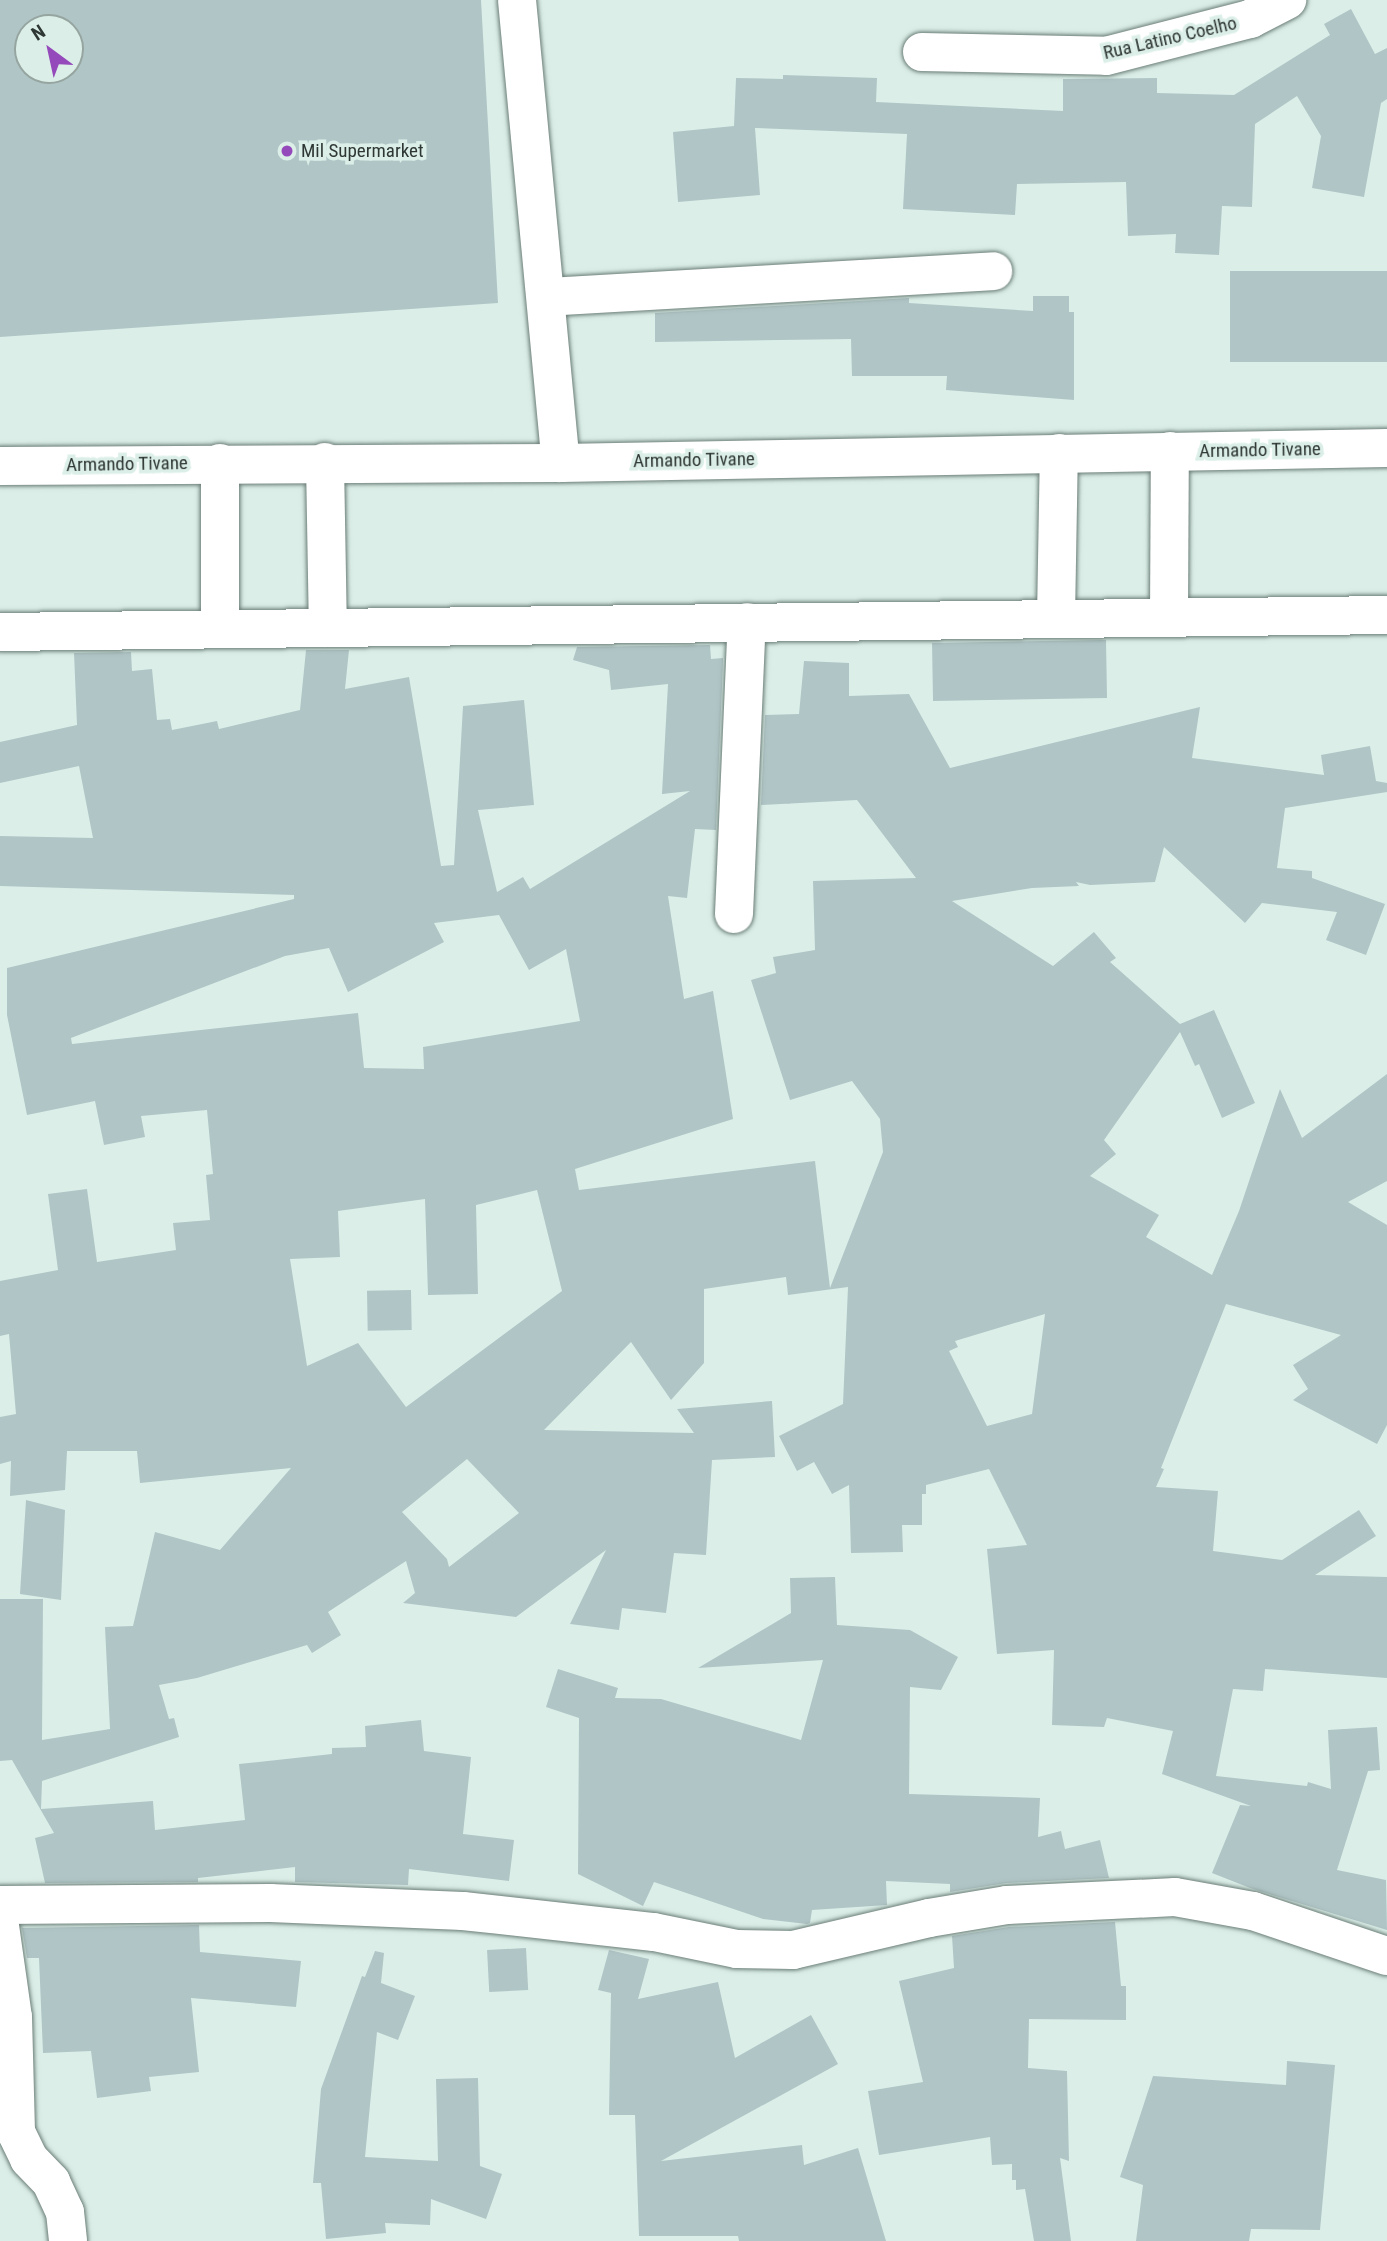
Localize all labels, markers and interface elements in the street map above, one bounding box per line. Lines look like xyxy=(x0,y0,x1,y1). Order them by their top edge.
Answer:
street label: Rua Latino Coelho xyxy=(1101,12,1239,64)
north arrow xyxy=(14,14,84,84)
text: N xyxy=(27,20,50,45)
place label: Mil Supermarket xyxy=(301,140,424,162)
marker: Mil Supermarket xyxy=(279,143,295,159)
street label: Armando Tivane xyxy=(1199,438,1321,462)
street label: Armando Tivane xyxy=(633,448,755,472)
street label: Armando Tivane xyxy=(66,452,188,476)

